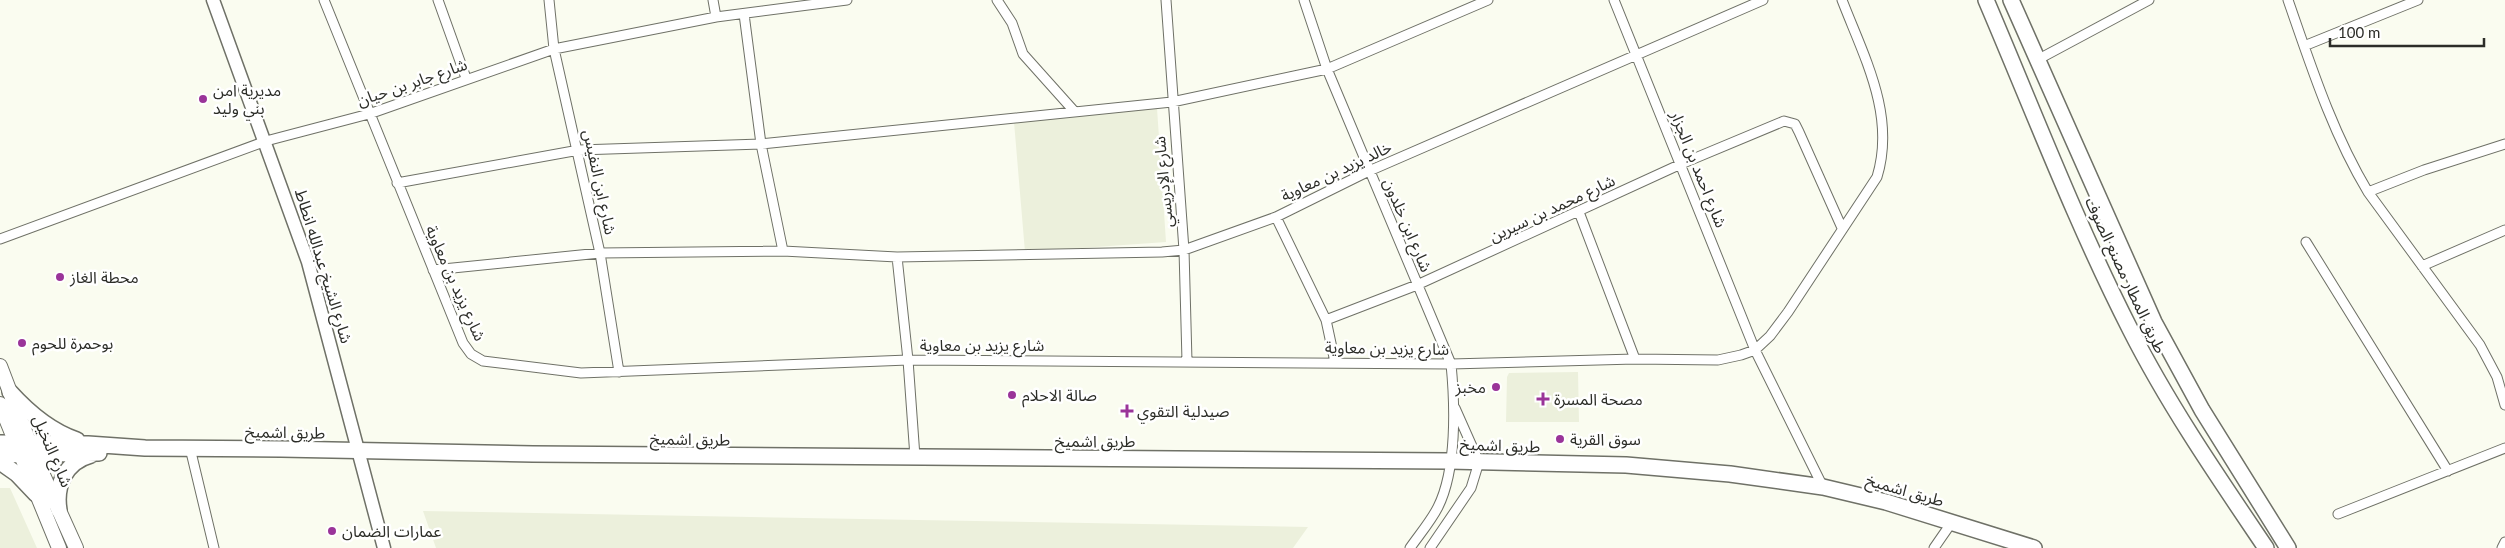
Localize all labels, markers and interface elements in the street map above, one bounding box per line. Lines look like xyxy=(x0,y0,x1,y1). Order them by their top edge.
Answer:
scale bar xyxy=(2330,15,2484,47)
text: 100 m xyxy=(2338,23,2380,41)
street label: شارع جابر بن حيان xyxy=(354,54,471,113)
place label: مديرية امن بني وليد xyxy=(213,80,281,121)
marker: مديرية امن بني وليد xyxy=(197,93,209,105)
street label: شارع احمد بن الجزار xyxy=(1663,107,1732,231)
street label: شارع ابن النفيس xyxy=(576,128,621,237)
street label: شارع الإدريسي xyxy=(1149,135,1180,228)
street label: خالد يزيد بن معاوية xyxy=(1277,137,1395,205)
street label: شارع محمد بن سيرين xyxy=(1486,170,1619,249)
street label: شارع ابن خلدون xyxy=(1376,175,1437,276)
street label: شارع الشيخ عبدالله انطاط xyxy=(288,186,357,347)
street label: طريق المطار مصنع الصوف xyxy=(2078,194,2171,358)
street label: شارع يزيد بن معاوية xyxy=(419,222,490,345)
place label: محطة الغاز xyxy=(69,267,139,287)
marker: محطة الغاز xyxy=(54,271,66,283)
place label: بوحمرة للحوم xyxy=(32,333,113,356)
street label: شارع يزيد بن معاوية xyxy=(920,335,1044,358)
marker: بوحمرة للحوم xyxy=(16,337,28,349)
street label: شارع يزيد بن معاوية xyxy=(1325,337,1449,362)
place label: مخبز xyxy=(1455,377,1486,397)
marker: مخبز xyxy=(1490,381,1502,393)
place label: صالة الاحلام xyxy=(1022,385,1097,408)
marker: صالة الاحلام xyxy=(1006,389,1018,401)
place label: مصحة المسرة xyxy=(1554,389,1643,409)
marker: مصحة المسرة xyxy=(1536,392,1550,406)
place label: صيدلية التقوي xyxy=(1137,401,1230,424)
marker: صيدلية التقوي xyxy=(1121,405,1133,417)
street label: شارع النخيل xyxy=(26,412,77,491)
street label: طريق اشميخ xyxy=(245,421,326,446)
street label: طريق اشميخ xyxy=(650,428,731,453)
place label: سوق القرية xyxy=(1570,429,1641,449)
street label: طريق اشميخ xyxy=(1055,431,1135,454)
marker: سوق القرية xyxy=(1554,433,1566,445)
street label: طريق اشميخ xyxy=(1459,434,1541,459)
street label: طريق اشميخ xyxy=(1863,469,1947,514)
place label: عمارات الضمان xyxy=(342,521,441,541)
marker: عمارات الضمان xyxy=(326,525,338,537)

